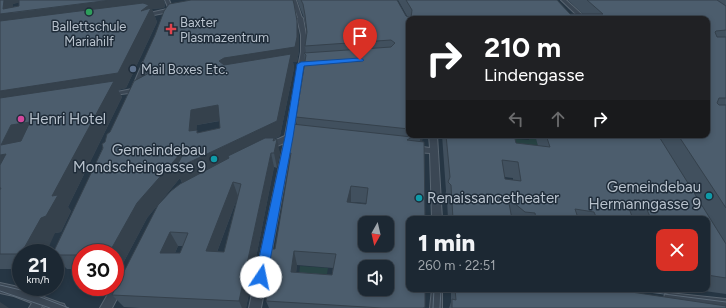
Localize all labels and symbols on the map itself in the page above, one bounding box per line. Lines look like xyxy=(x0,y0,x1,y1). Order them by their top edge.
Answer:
marker: Ballettschule Mariahilf xyxy=(84,7,94,17)
place label: Baxter Plasmazentrum xyxy=(180,15,269,45)
place label: Ballettschule Mariahilf xyxy=(52,19,126,49)
pin xyxy=(343,19,377,60)
marker: Baxter Plasmazentrum xyxy=(165,23,177,35)
place label: Mail Boxes Etc. xyxy=(141,62,228,77)
marker: Mail Boxes Etc. xyxy=(128,64,138,74)
place label: Henri Hotel xyxy=(29,110,106,128)
marker: Henri Hotel xyxy=(16,114,26,124)
place label: Gemeindebau Mondscheingasse 9 xyxy=(73,141,206,176)
marker: Gemeindebau Mondscheingasse 9 xyxy=(209,154,219,164)
place label: Gemeindebau Hermanngasse 9 xyxy=(589,178,701,213)
place label: Renaissancetheater xyxy=(427,189,559,207)
marker: Gemeindebau Hermanngasse 9 xyxy=(704,191,714,201)
marker: Renaissancetheater xyxy=(414,193,424,203)
north arrow xyxy=(358,216,394,252)
speed limit sign: 30 xyxy=(72,244,124,296)
position arrow xyxy=(240,256,282,298)

